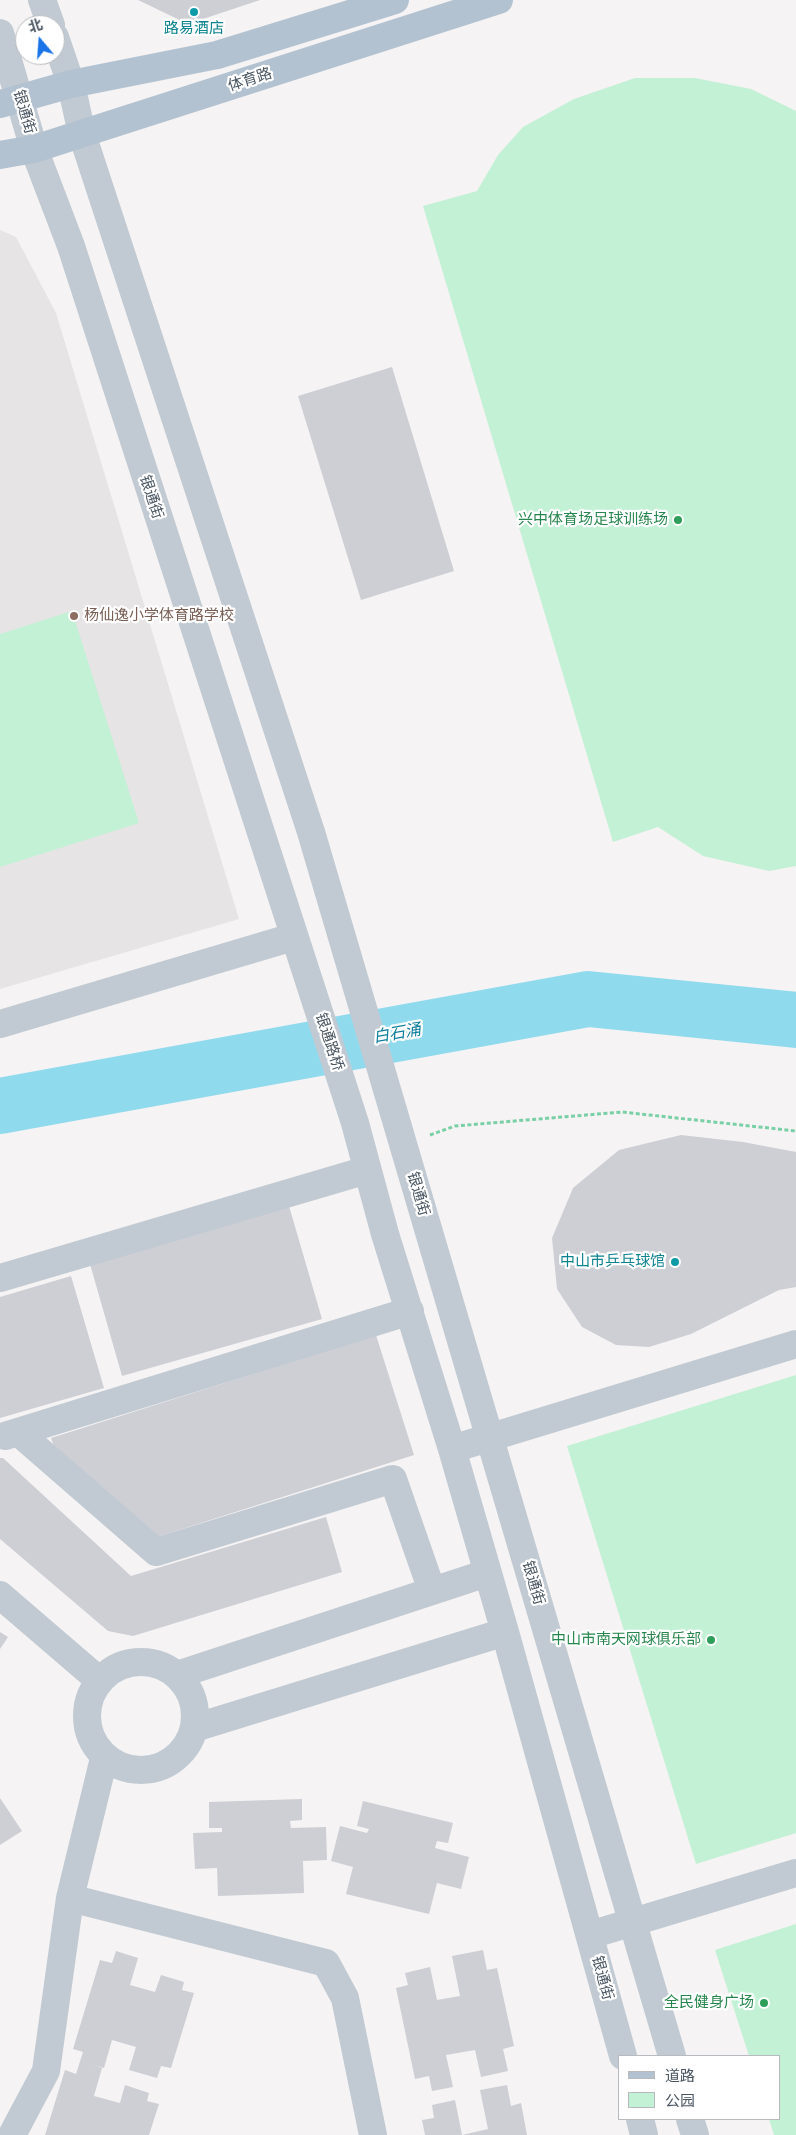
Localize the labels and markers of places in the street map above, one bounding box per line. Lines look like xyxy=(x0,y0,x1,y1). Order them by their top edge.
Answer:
marker: 路易酒店 xyxy=(188,6,200,18)
place label: 路易酒店 xyxy=(164,20,224,38)
place label: 兴中体育场足球训练场 xyxy=(518,511,668,529)
marker: 兴中体育场足球训练场 xyxy=(672,514,684,526)
place label: 杨仙逸小学体育路学校 xyxy=(84,607,234,625)
marker: 杨仙逸小学体育路学校 xyxy=(68,610,80,622)
place label: 中山市乒乓球馆 xyxy=(560,1253,665,1271)
marker: 中山市乒乓球馆 xyxy=(669,1256,681,1268)
place label: 中山市南天网球俱乐部 xyxy=(551,1631,701,1649)
marker: 中山市南天网球俱乐部 xyxy=(705,1634,717,1646)
place label: 全民健身广场 xyxy=(664,1994,754,2012)
marker: 全民健身广场 xyxy=(758,1997,770,2009)

